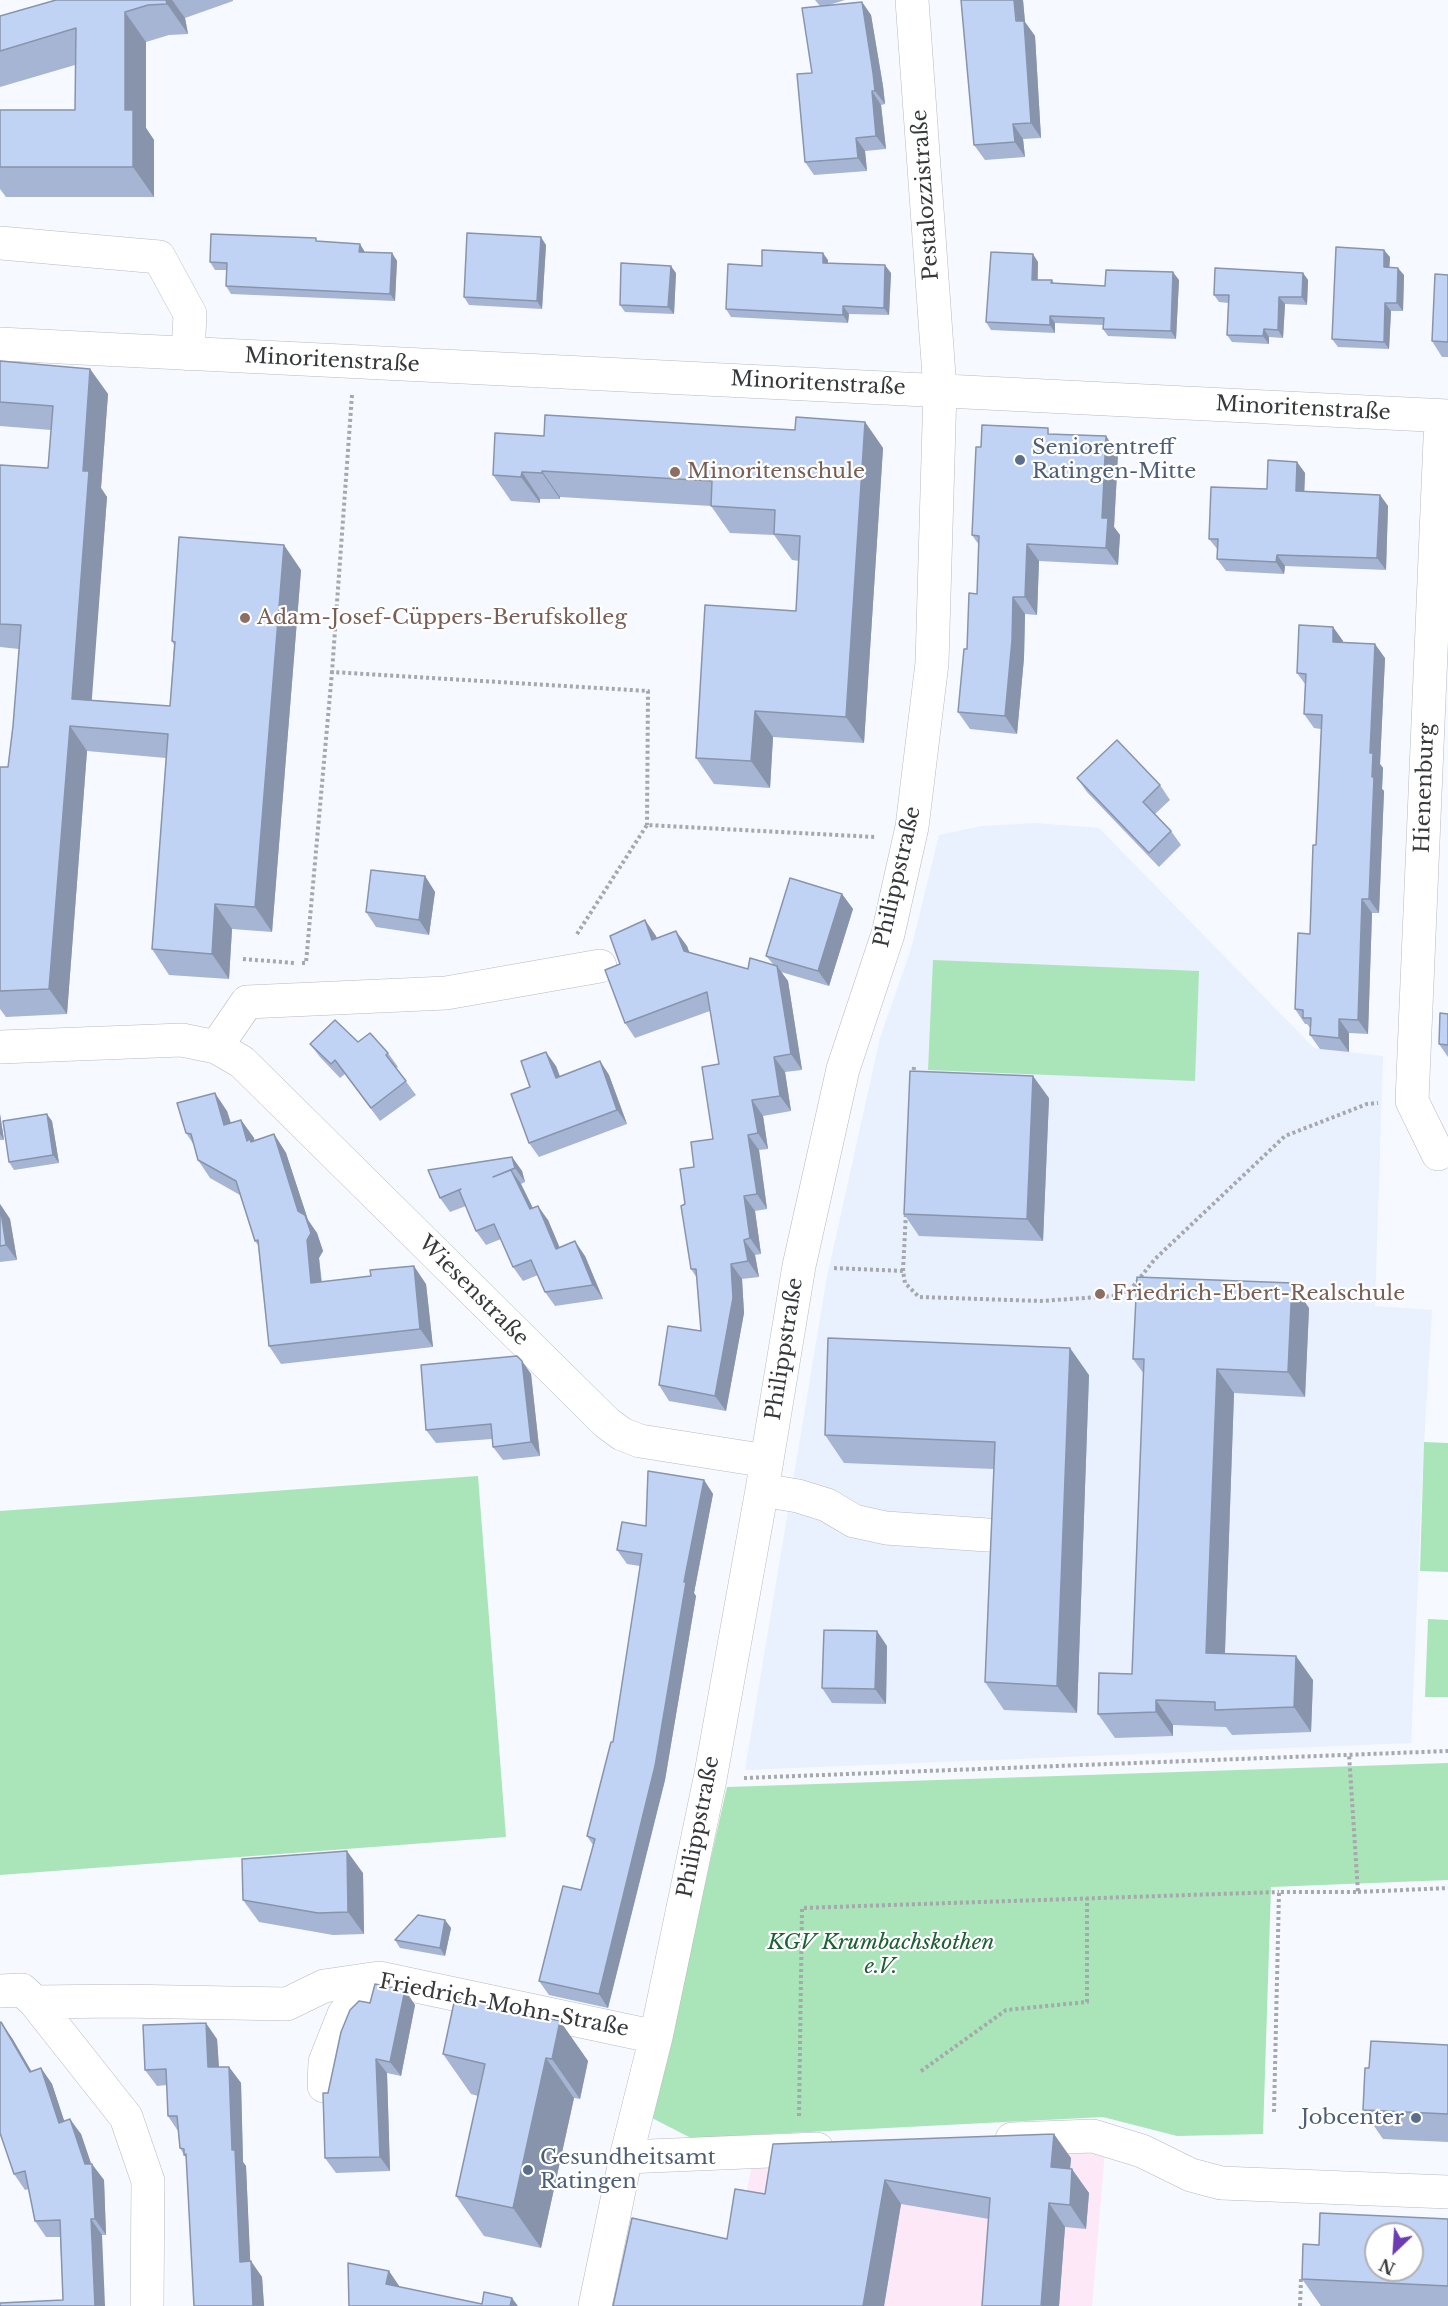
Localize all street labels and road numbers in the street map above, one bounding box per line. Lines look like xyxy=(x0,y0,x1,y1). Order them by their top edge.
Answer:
street label: Pestalozzistraße xyxy=(907,109,945,281)
street label: Minoritenstraße xyxy=(244,344,420,378)
street label: Minoritenstraße xyxy=(730,367,906,401)
street label: Minoritenstraße xyxy=(1215,392,1391,426)
street label: Hienenburg xyxy=(1410,723,1440,853)
street label: Philippstraße xyxy=(870,804,926,950)
street label: Wiesenstraße xyxy=(413,1231,533,1351)
street label: Philippstraße xyxy=(761,1276,809,1422)
street label: Philippstraße xyxy=(673,1754,725,1900)
street label: Friedrich-Mohn-Straße xyxy=(377,1969,631,2043)

